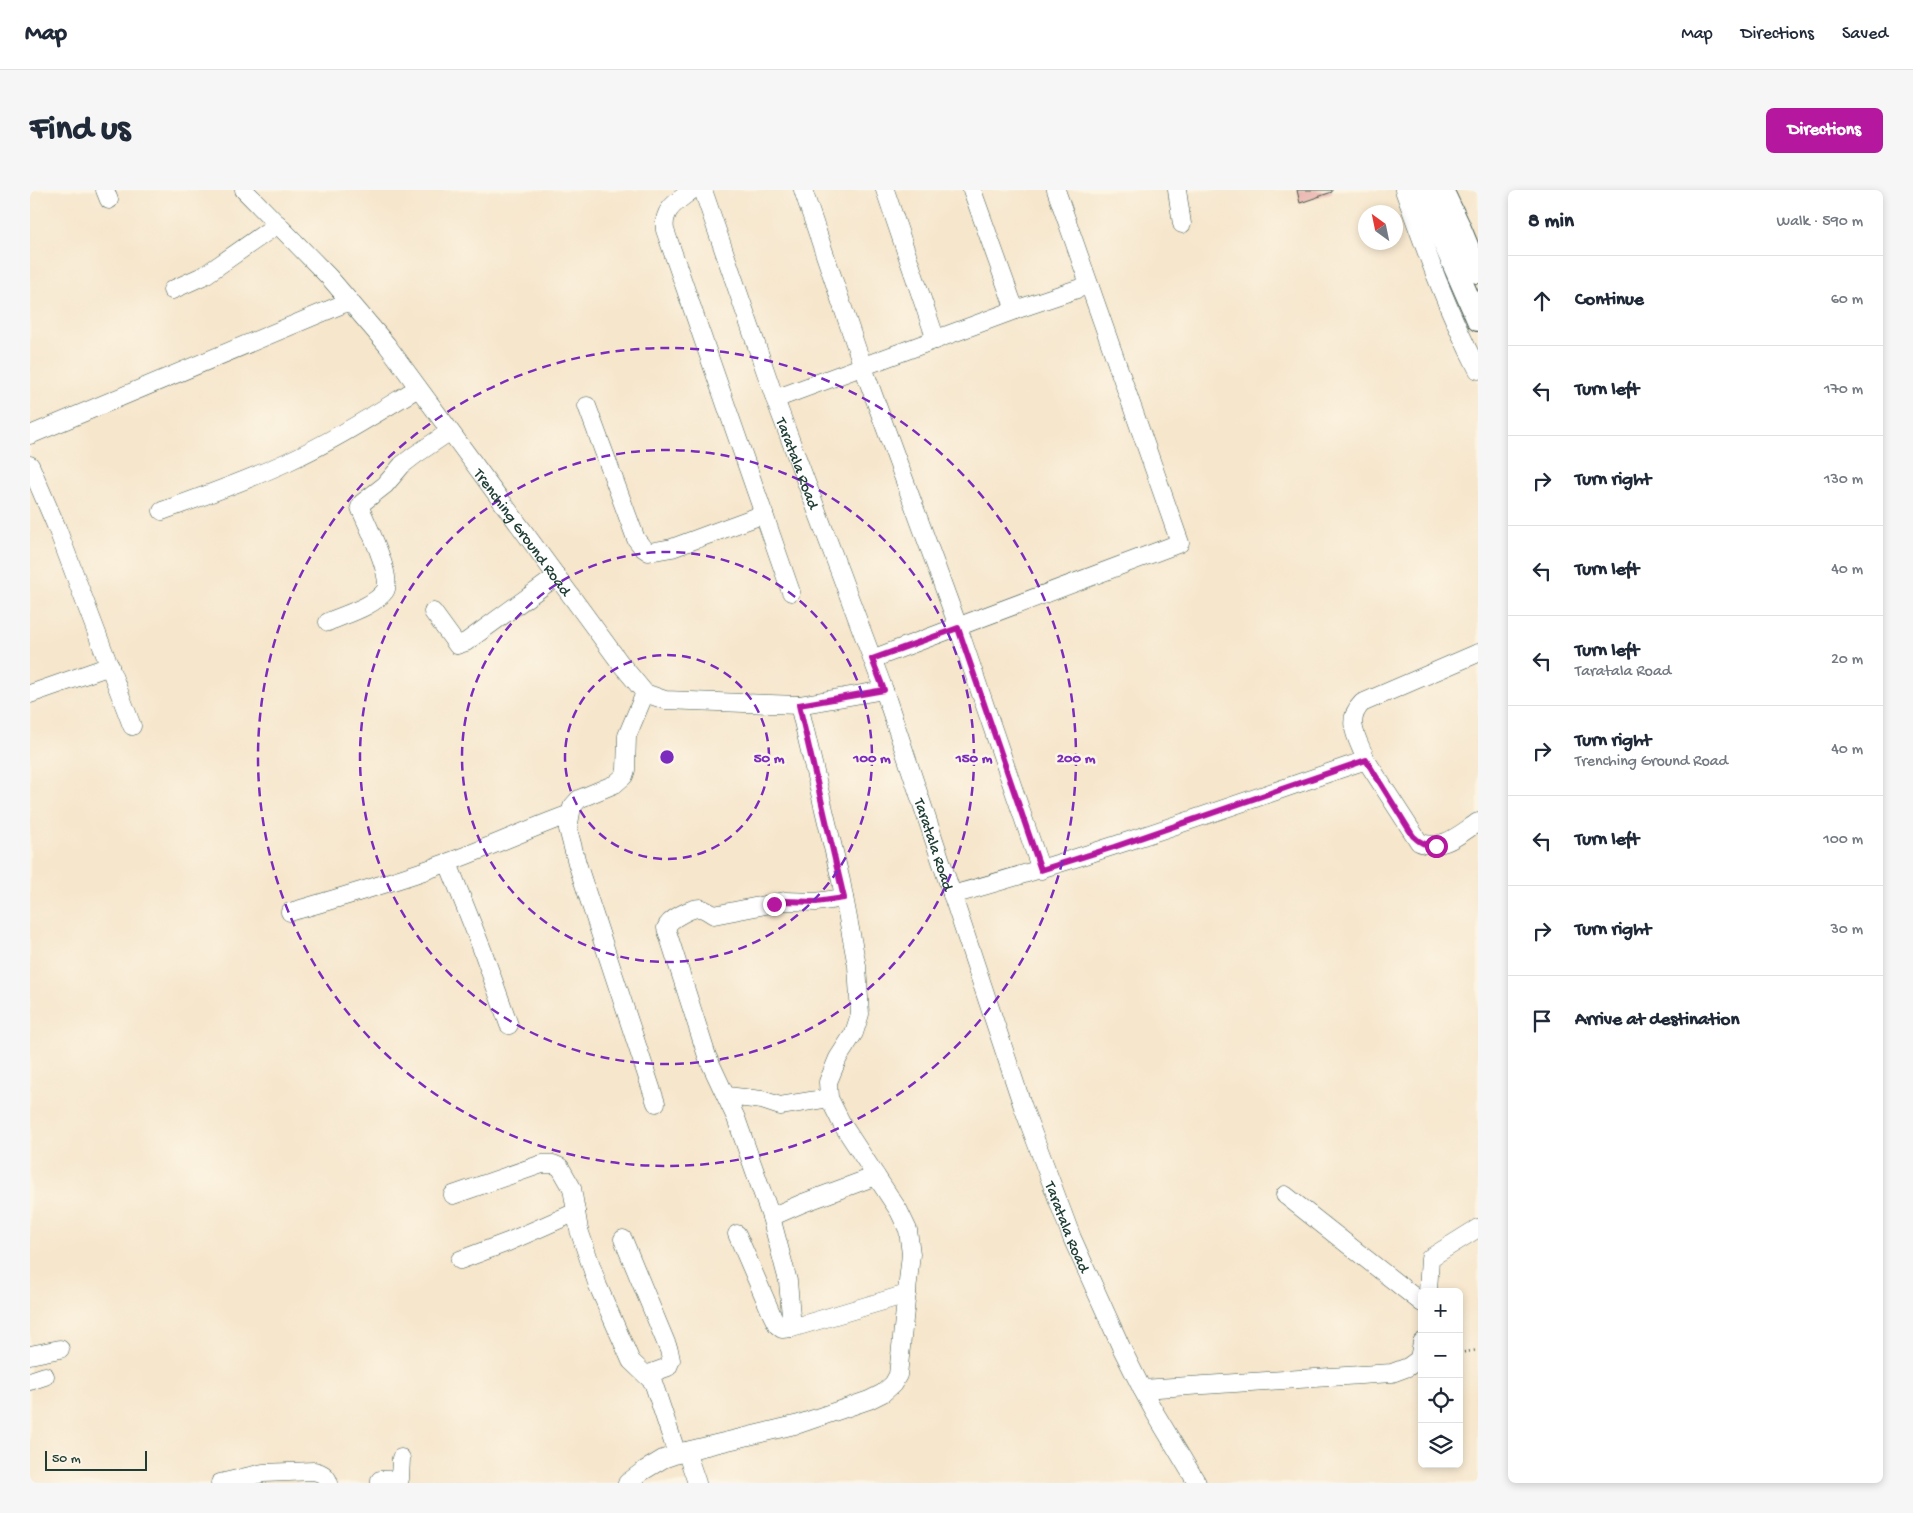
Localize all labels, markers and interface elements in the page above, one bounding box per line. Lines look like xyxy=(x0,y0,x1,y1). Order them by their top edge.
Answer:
text: Map xyxy=(25,20,67,49)
text: Map xyxy=(1681,24,1713,45)
text: Directions xyxy=(1741,24,1814,45)
text: Saved xyxy=(1842,24,1888,45)
button: Directions xyxy=(1766,108,1883,153)
text: Find us xyxy=(30,110,130,151)
north arrow xyxy=(1358,205,1403,250)
text: 8 min xyxy=(1528,210,1574,235)
text: Walk · 590 m xyxy=(1777,213,1863,232)
icon: ahead xyxy=(1528,287,1556,315)
text: Continue xyxy=(1575,289,1644,312)
text: 60 m xyxy=(1831,291,1863,310)
icon: left xyxy=(1528,377,1556,405)
text: Turn left xyxy=(1575,379,1639,402)
text: 170 m xyxy=(1824,381,1863,400)
street label: Taratala Road xyxy=(769,415,822,514)
street label: Trenching Ground Road xyxy=(467,465,575,602)
icon: right xyxy=(1528,467,1556,495)
text: Turn right xyxy=(1575,469,1651,492)
text: 130 m xyxy=(1824,471,1863,490)
icon: left xyxy=(1528,557,1556,585)
text: Turn left xyxy=(1575,559,1639,582)
text: 40 m xyxy=(1831,561,1863,580)
text: Turn left xyxy=(1575,640,1639,663)
icon: left xyxy=(1528,647,1556,675)
text: 20 m xyxy=(1831,651,1863,670)
text: Taratala Road xyxy=(1575,663,1671,682)
text: Turn right xyxy=(1575,730,1651,753)
icon: right xyxy=(1528,737,1556,765)
text: 40 m xyxy=(1831,741,1863,760)
centre of rings xyxy=(658,748,676,766)
text: 50 m xyxy=(754,750,785,768)
text: 100 m xyxy=(852,750,891,768)
text: 150 m xyxy=(955,750,993,768)
text: 200 m xyxy=(1057,750,1096,768)
text: Trenching Ground Road xyxy=(1575,753,1728,772)
street label: Taratala Road xyxy=(907,795,957,895)
icon: left xyxy=(1528,827,1556,855)
text: Turn left xyxy=(1575,829,1639,852)
text: 100 m xyxy=(1823,831,1863,850)
route start xyxy=(1425,835,1448,858)
route end xyxy=(763,893,786,916)
icon: right xyxy=(1528,917,1556,945)
text: Turn right xyxy=(1575,919,1651,942)
text: 30 m xyxy=(1830,921,1863,940)
icon: arrive xyxy=(1528,1007,1556,1035)
text: Arrive at destination xyxy=(1575,1009,1739,1032)
street label: Taratala Road xyxy=(1038,1178,1093,1278)
map controls xyxy=(1418,1288,1463,1468)
button: + xyxy=(1418,1288,1463,1333)
button: − xyxy=(1418,1333,1463,1378)
button: locate xyxy=(1418,1378,1463,1423)
button: layers xyxy=(1418,1423,1463,1468)
scale bar xyxy=(45,1448,148,1471)
text: 50 m xyxy=(52,1451,81,1468)

